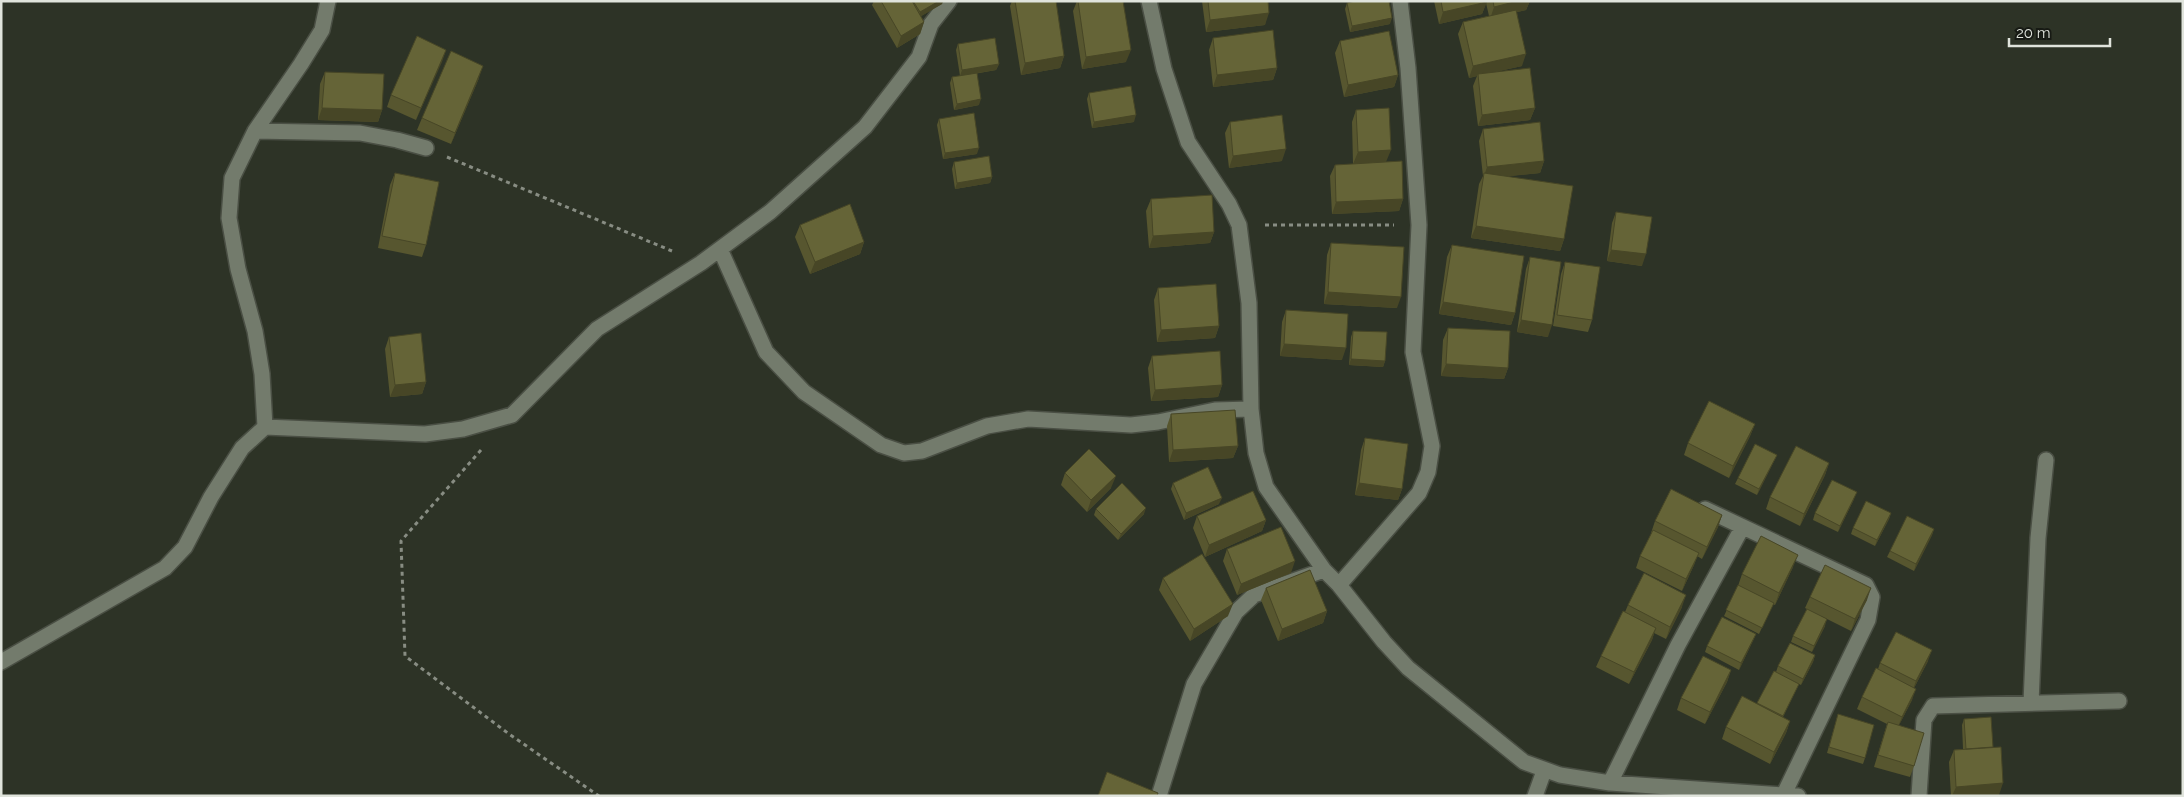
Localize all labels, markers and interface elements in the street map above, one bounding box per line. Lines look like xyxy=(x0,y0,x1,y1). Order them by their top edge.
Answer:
scale bar xyxy=(2009,15,2110,47)
text: 20 m xyxy=(2016,24,2051,42)

